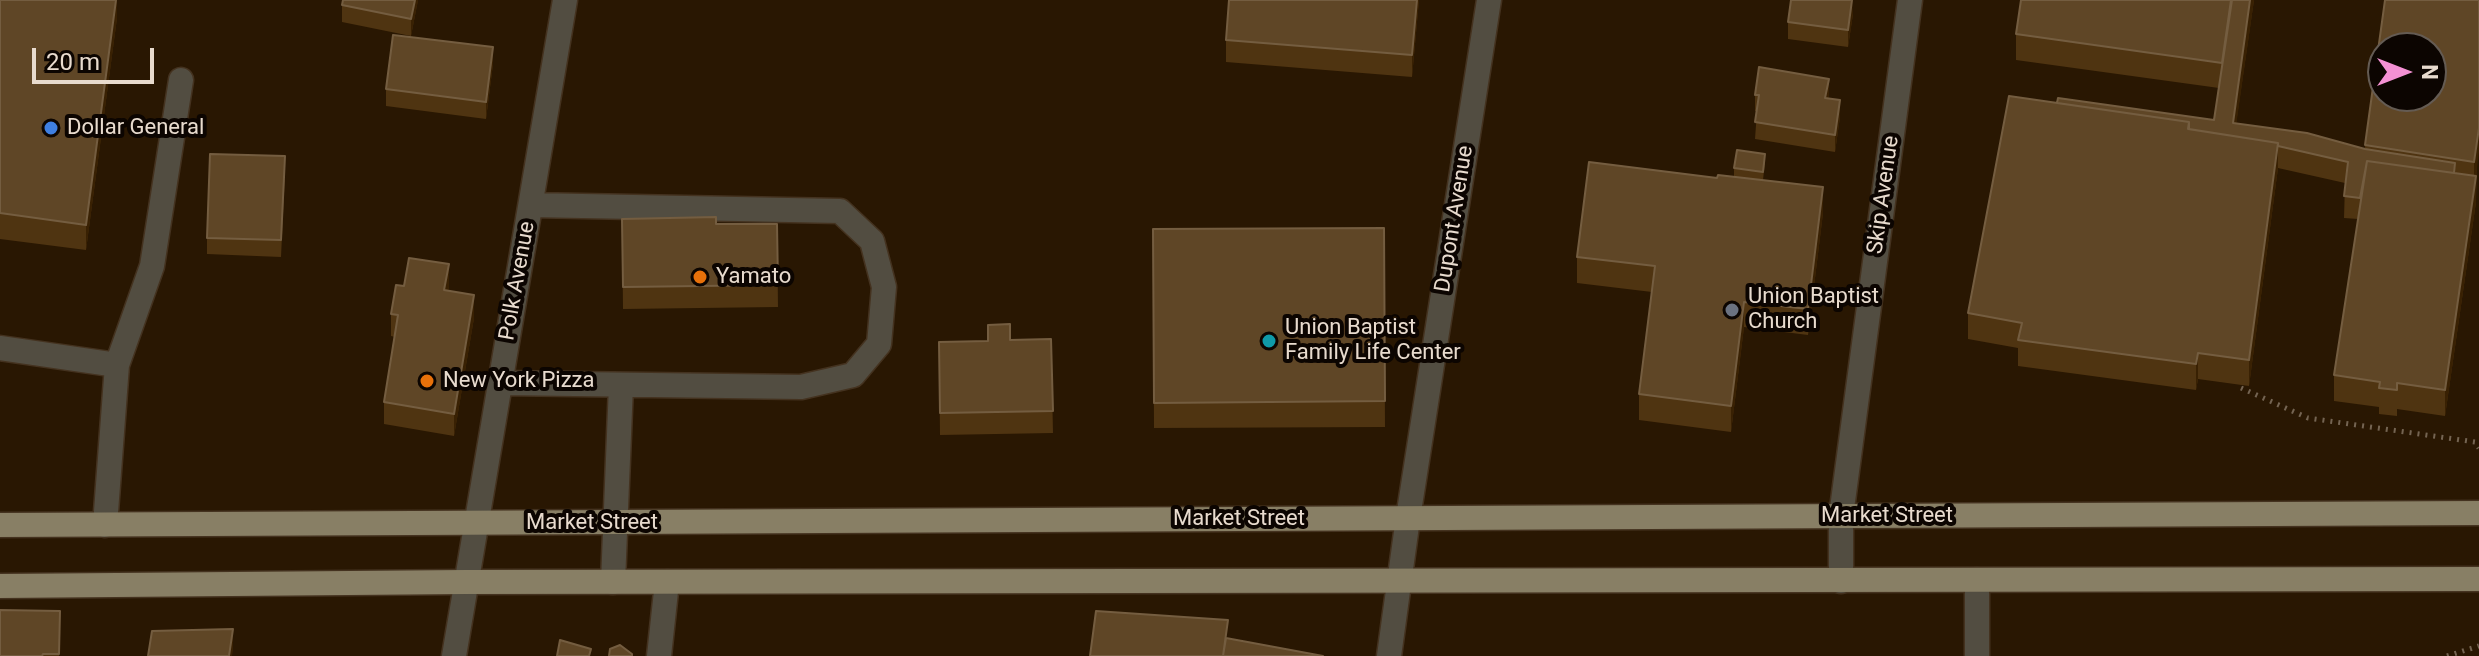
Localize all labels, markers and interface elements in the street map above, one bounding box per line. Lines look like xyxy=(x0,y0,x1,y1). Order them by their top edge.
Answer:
scale bar xyxy=(36,32,158,82)
north arrow xyxy=(2367,32,2447,112)
text: 20 m xyxy=(46,48,100,76)
text: N xyxy=(2417,64,2442,80)
place label: Dollar General xyxy=(67,115,204,141)
marker: Dollar General xyxy=(42,119,60,137)
street label: Skip Avenue xyxy=(1863,134,1905,256)
street label: Dupont Avenue xyxy=(1430,144,1480,294)
street label: Polk Avenue xyxy=(495,220,541,342)
place label: Yamato xyxy=(716,264,791,290)
marker: Yamato xyxy=(691,268,709,286)
place label: Union Baptist Church xyxy=(1748,284,1879,336)
marker: Union Baptist Church xyxy=(1723,301,1741,319)
place label: Union Baptist Family Life Center xyxy=(1285,315,1461,366)
marker: Union Baptist Family Life Center xyxy=(1260,332,1278,350)
place label: New York Pizza xyxy=(443,368,594,394)
marker: New York Pizza xyxy=(418,372,436,390)
street label: Market Street xyxy=(1821,503,1953,529)
street label: Market Street xyxy=(1173,506,1305,532)
street label: Market Street xyxy=(526,510,658,536)

